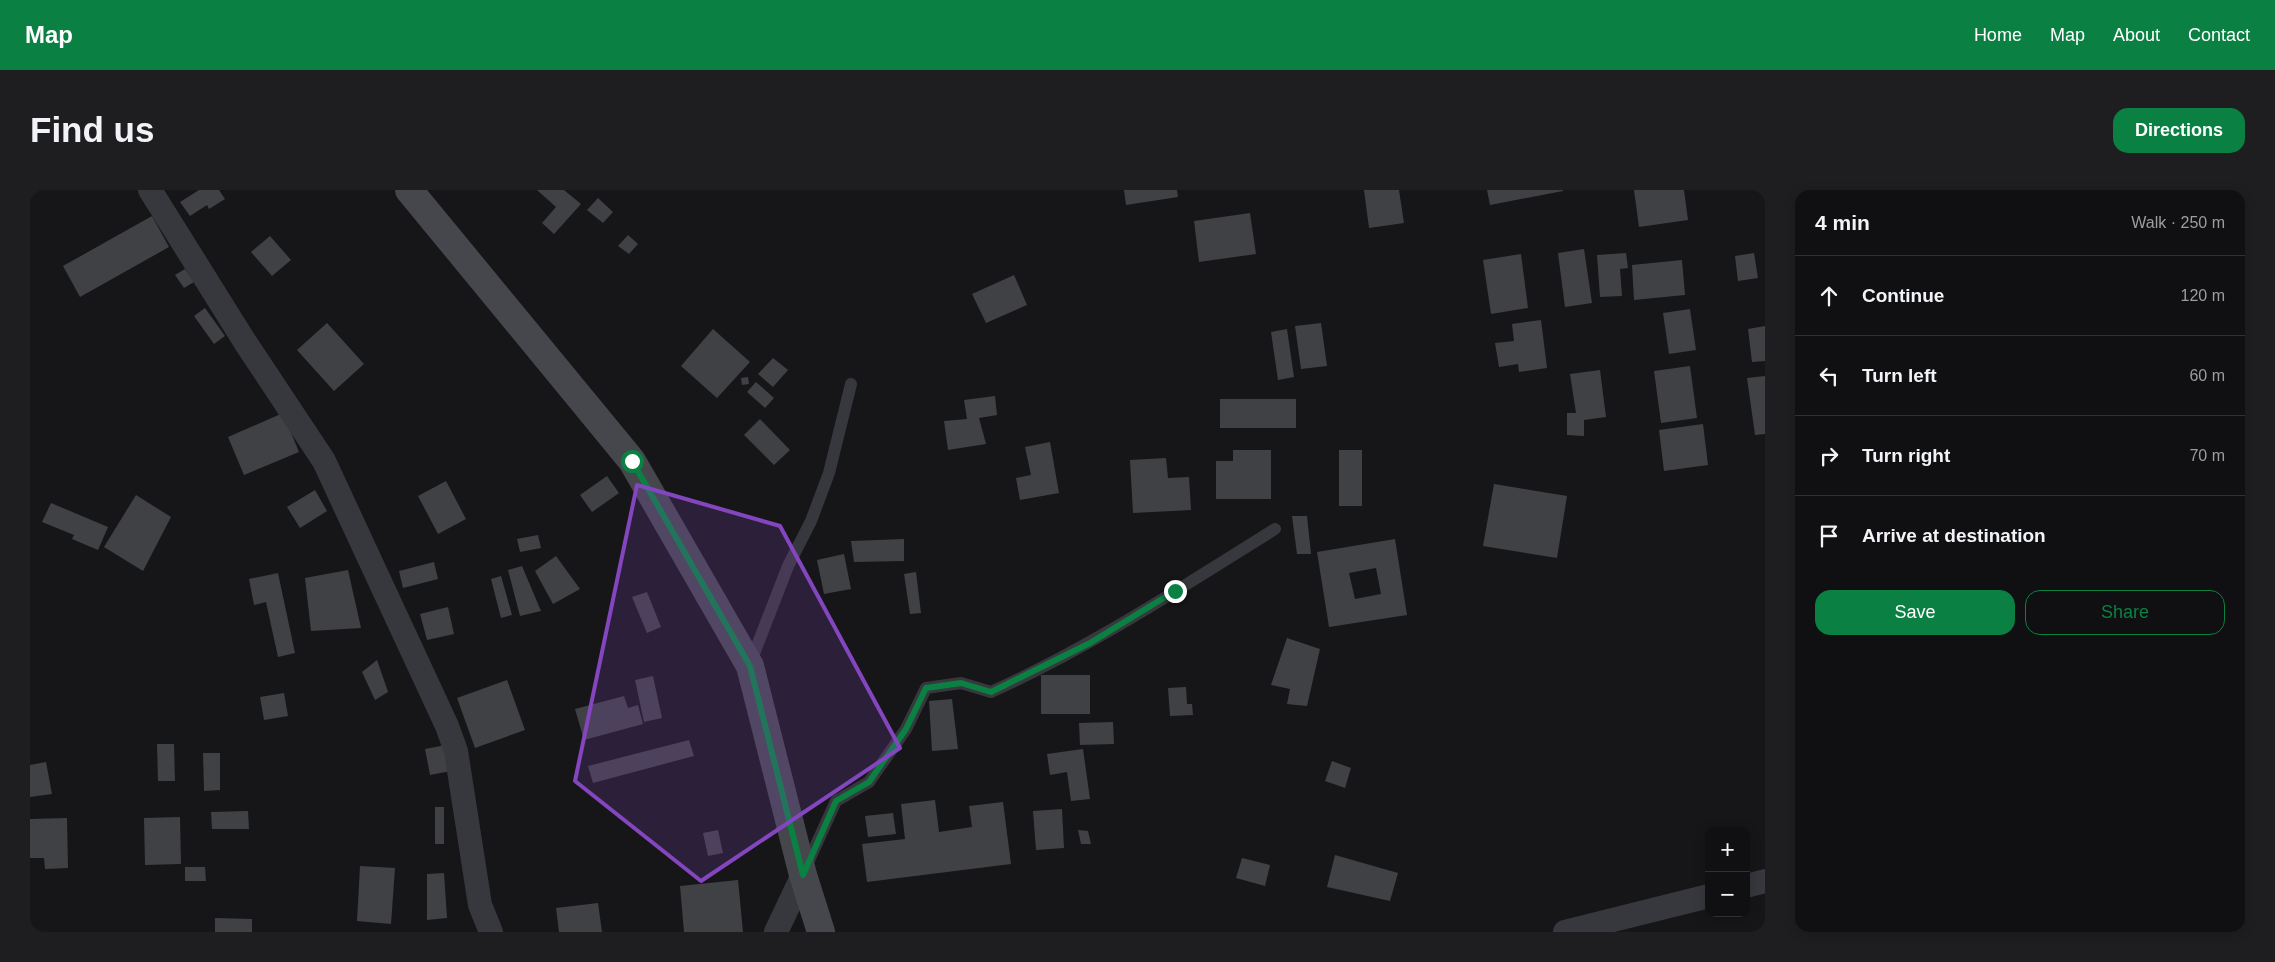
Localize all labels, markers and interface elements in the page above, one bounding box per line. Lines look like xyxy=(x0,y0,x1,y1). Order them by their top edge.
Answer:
text: Map xyxy=(25,21,73,48)
text: Home xyxy=(1974,25,2022,45)
text: Map xyxy=(2050,25,2085,45)
text: About xyxy=(2113,25,2160,45)
text: Contact xyxy=(2188,25,2250,45)
button: Directions xyxy=(2113,108,2245,153)
text: Find us xyxy=(30,110,154,149)
text: 4 min xyxy=(1815,211,1870,234)
text: Walk · 250 m xyxy=(2131,214,2225,231)
icon: ahead xyxy=(1815,282,1843,310)
text: Continue xyxy=(1862,285,1944,306)
text: 120 m xyxy=(2181,287,2225,304)
icon: left xyxy=(1815,362,1843,390)
text: Turn left xyxy=(1862,365,1937,386)
text: 60 m xyxy=(2189,367,2225,384)
icon: right xyxy=(1815,442,1843,470)
text: Turn right xyxy=(1862,445,1950,466)
text: 70 m xyxy=(2189,447,2225,464)
route start xyxy=(621,450,644,473)
icon: arrive xyxy=(1815,522,1843,550)
text: Arrive at destination xyxy=(1862,525,2046,546)
route end xyxy=(1164,580,1187,603)
button: Save xyxy=(1815,590,2015,635)
button: Share xyxy=(2025,590,2225,635)
map controls xyxy=(1705,827,1750,917)
button: + xyxy=(1705,827,1750,872)
button: − xyxy=(1705,872,1750,917)

